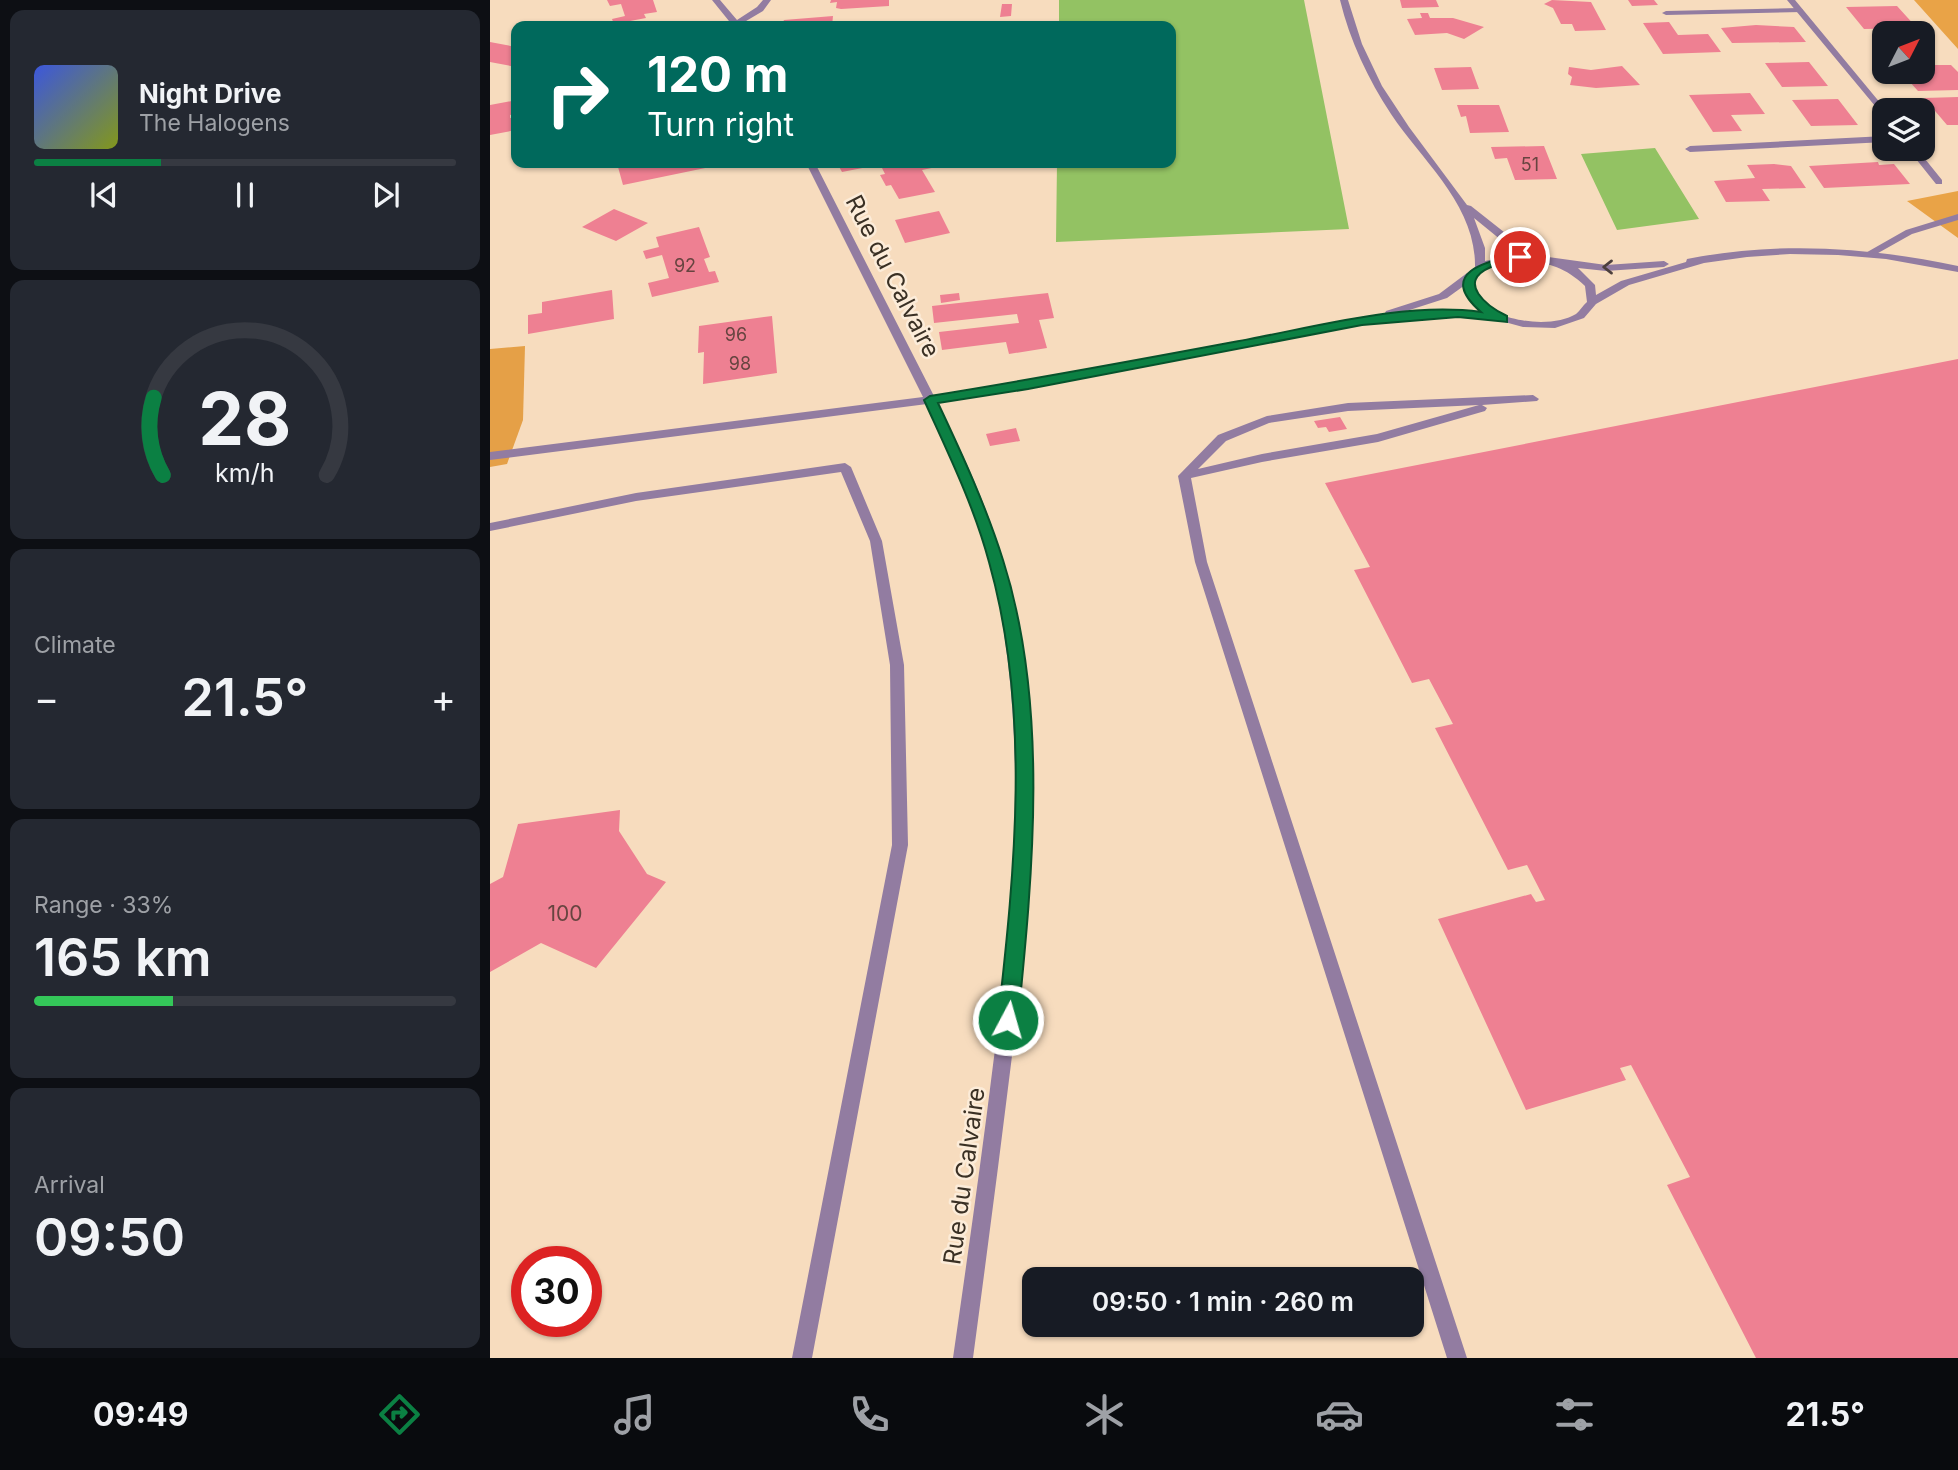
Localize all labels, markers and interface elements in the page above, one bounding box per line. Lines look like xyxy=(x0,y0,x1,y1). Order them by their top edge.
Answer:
north arrow xyxy=(1872,21,1936,84)
map controls xyxy=(1872,21,1935,161)
text: 120 m xyxy=(647,45,788,104)
icon: right xyxy=(532,49,623,140)
text: Night Drive xyxy=(139,78,281,109)
button: layers xyxy=(1872,98,1935,161)
text: Turn right xyxy=(647,105,794,144)
text: The Halogens xyxy=(139,109,290,137)
house number: 51 xyxy=(1521,154,1539,175)
icon: previous xyxy=(85,176,123,214)
icon: pause xyxy=(226,176,264,214)
icon: next xyxy=(367,176,405,214)
street label: Rue du Calvaire xyxy=(840,190,946,362)
pin xyxy=(1490,227,1550,287)
icon: arrive xyxy=(1501,238,1539,276)
house number: 92 xyxy=(674,255,696,276)
one-way arrow xyxy=(1602,259,1612,275)
house number: 96 xyxy=(725,324,747,345)
house number: 98 xyxy=(729,353,751,374)
text: 28 xyxy=(198,375,292,464)
text: km/h xyxy=(215,458,275,488)
text: Climate xyxy=(34,631,116,659)
text: 21.5° xyxy=(182,666,308,729)
text: − xyxy=(34,675,59,721)
text: + xyxy=(431,675,456,721)
text: Range · 33% xyxy=(34,891,173,919)
house number: 100 xyxy=(547,901,583,926)
text: 165 km xyxy=(34,926,211,989)
position arrow xyxy=(971,983,1045,1057)
street label: Rue du Calvaire xyxy=(937,1086,991,1266)
text: Arrival xyxy=(34,1171,105,1199)
text: 09:50 xyxy=(34,1206,185,1269)
speed limit sign: 30 xyxy=(511,1246,602,1337)
text: 09:50 · 1 min · 260 m xyxy=(1092,1286,1354,1317)
icon: directions xyxy=(375,1390,424,1439)
icon: music xyxy=(610,1390,659,1439)
icon: phone xyxy=(845,1390,894,1439)
icon: climate xyxy=(1080,1390,1129,1439)
icon: car xyxy=(1315,1390,1364,1439)
icon: filters xyxy=(1550,1390,1599,1439)
text: 09:49 xyxy=(93,1395,189,1434)
text: 21.5° xyxy=(1785,1395,1865,1434)

